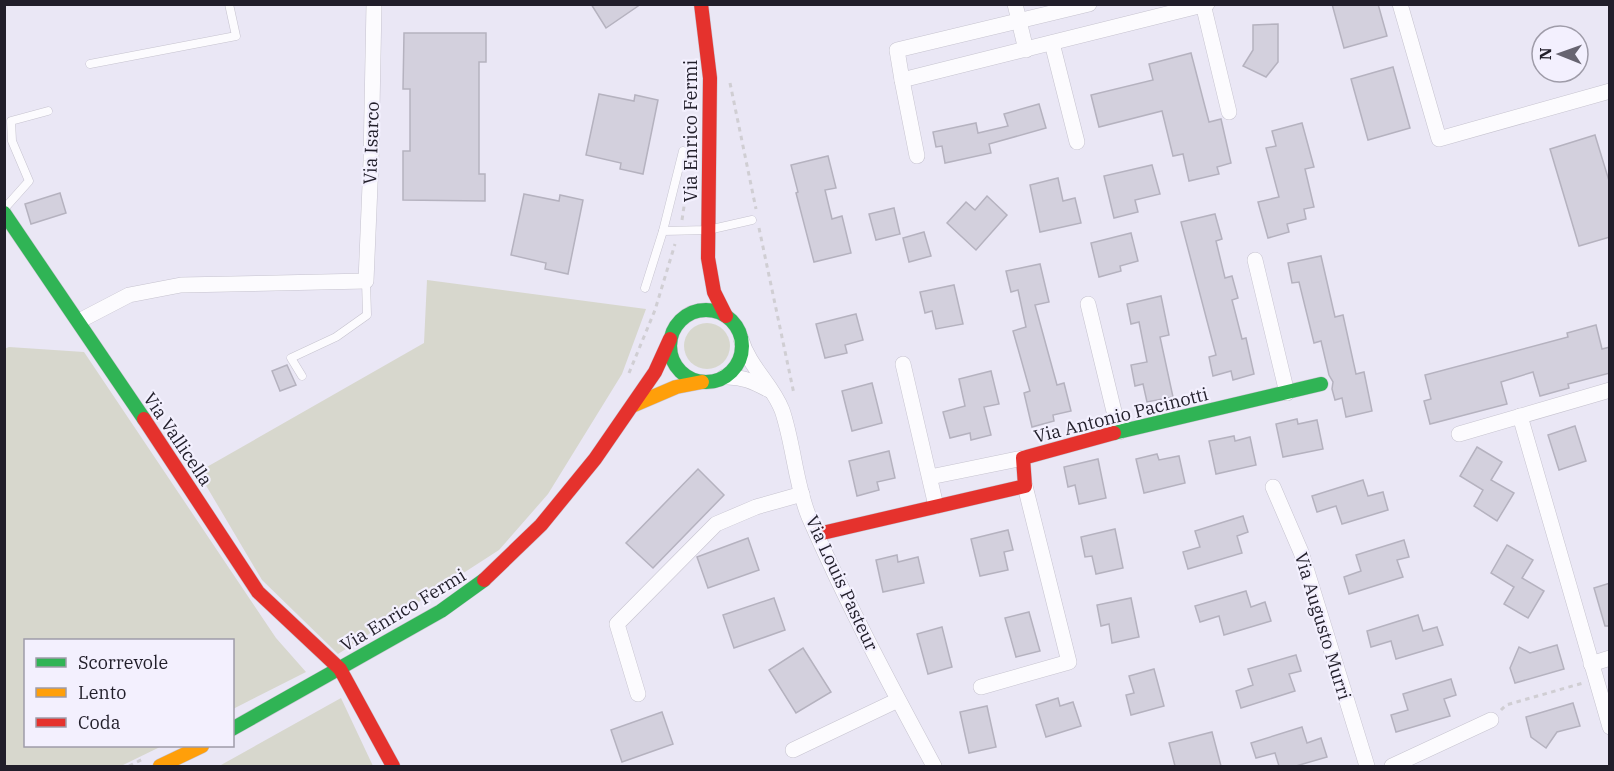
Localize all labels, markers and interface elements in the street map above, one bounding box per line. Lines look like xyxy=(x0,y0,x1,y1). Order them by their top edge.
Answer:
north arrow xyxy=(1530,24,1590,84)
text: N xyxy=(1535,47,1555,60)
street label: Via Enrico Fermi xyxy=(679,59,702,202)
street label: Via Isarco xyxy=(358,101,384,185)
street label: Via Antonio Pacinotti xyxy=(1031,382,1211,448)
street label: Via Vallicella xyxy=(138,388,218,490)
street label: Via Louis Pasteur xyxy=(801,512,883,654)
street label: Via Augusto Murri xyxy=(1290,549,1356,703)
street label: Via Enrico Fermi xyxy=(336,563,470,657)
legend xyxy=(24,639,234,747)
text: Scorrevole xyxy=(78,651,168,674)
text: Lento xyxy=(78,681,126,704)
text: Coda xyxy=(78,711,121,734)

